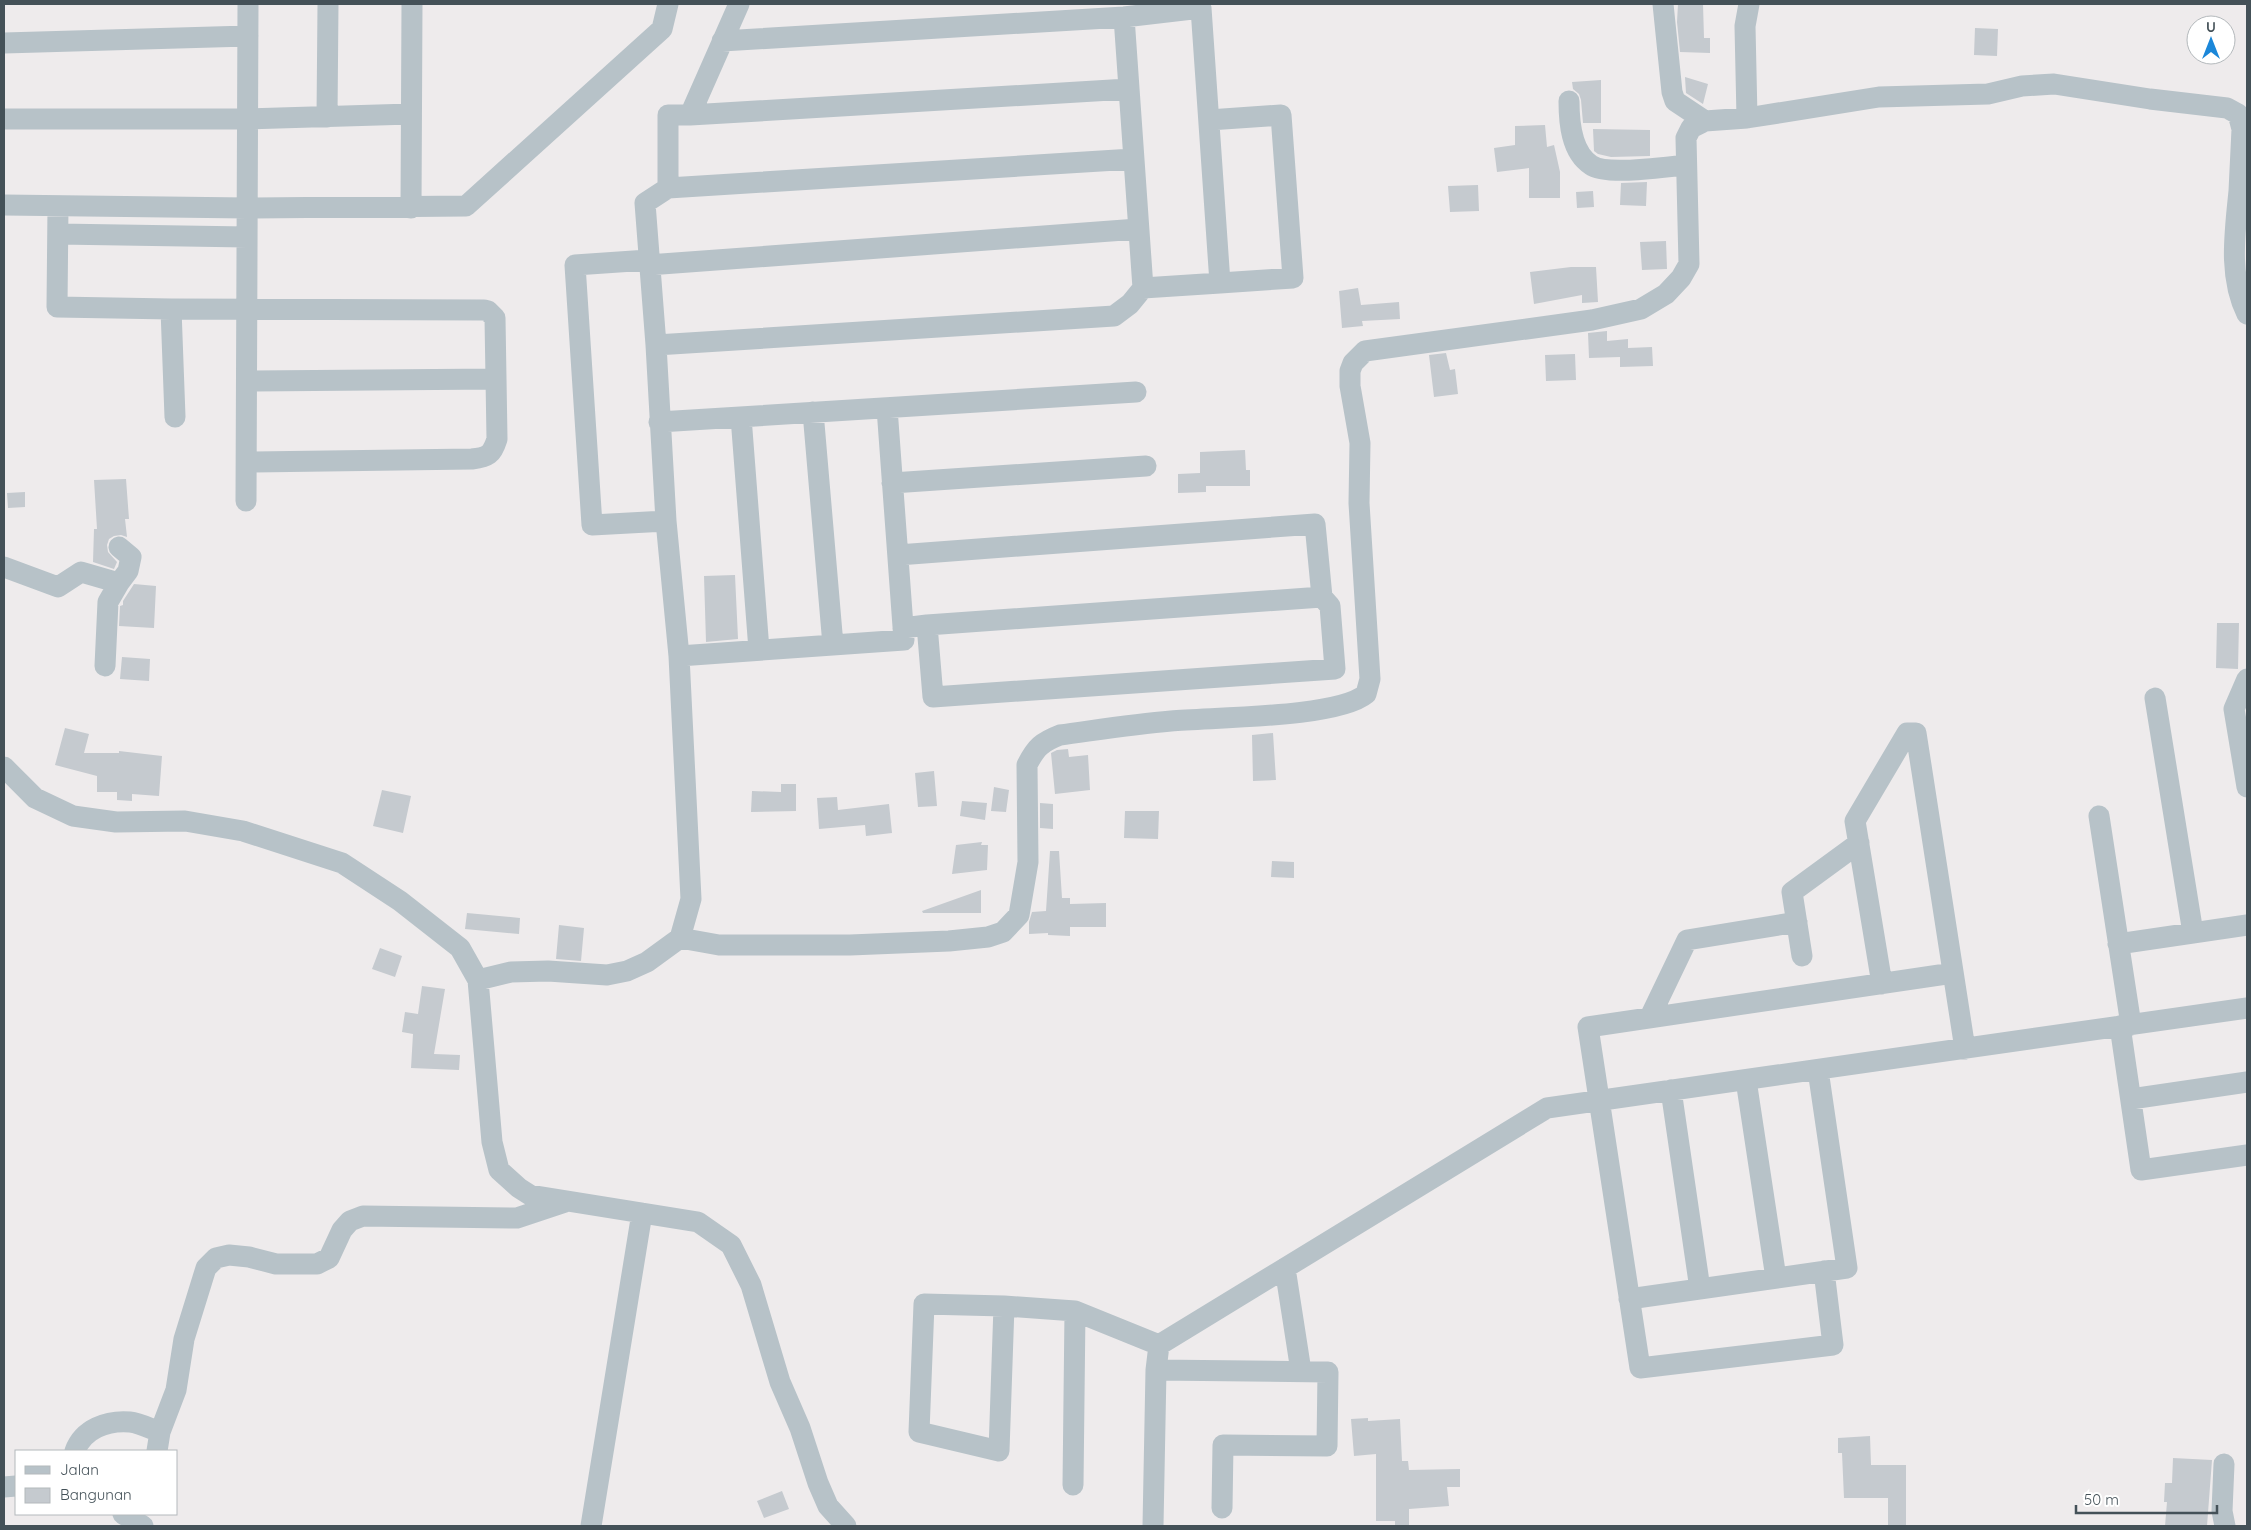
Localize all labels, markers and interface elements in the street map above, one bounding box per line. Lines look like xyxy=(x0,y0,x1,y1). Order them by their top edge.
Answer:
north arrow xyxy=(2186,15,2236,65)
text: U xyxy=(2206,18,2216,36)
legend xyxy=(15,1450,178,1515)
text: Jalan xyxy=(60,1460,99,1479)
scale bar xyxy=(2076,1482,2217,1514)
text: Bangunan xyxy=(60,1485,132,1504)
text: 50 m xyxy=(2084,1490,2119,1509)

